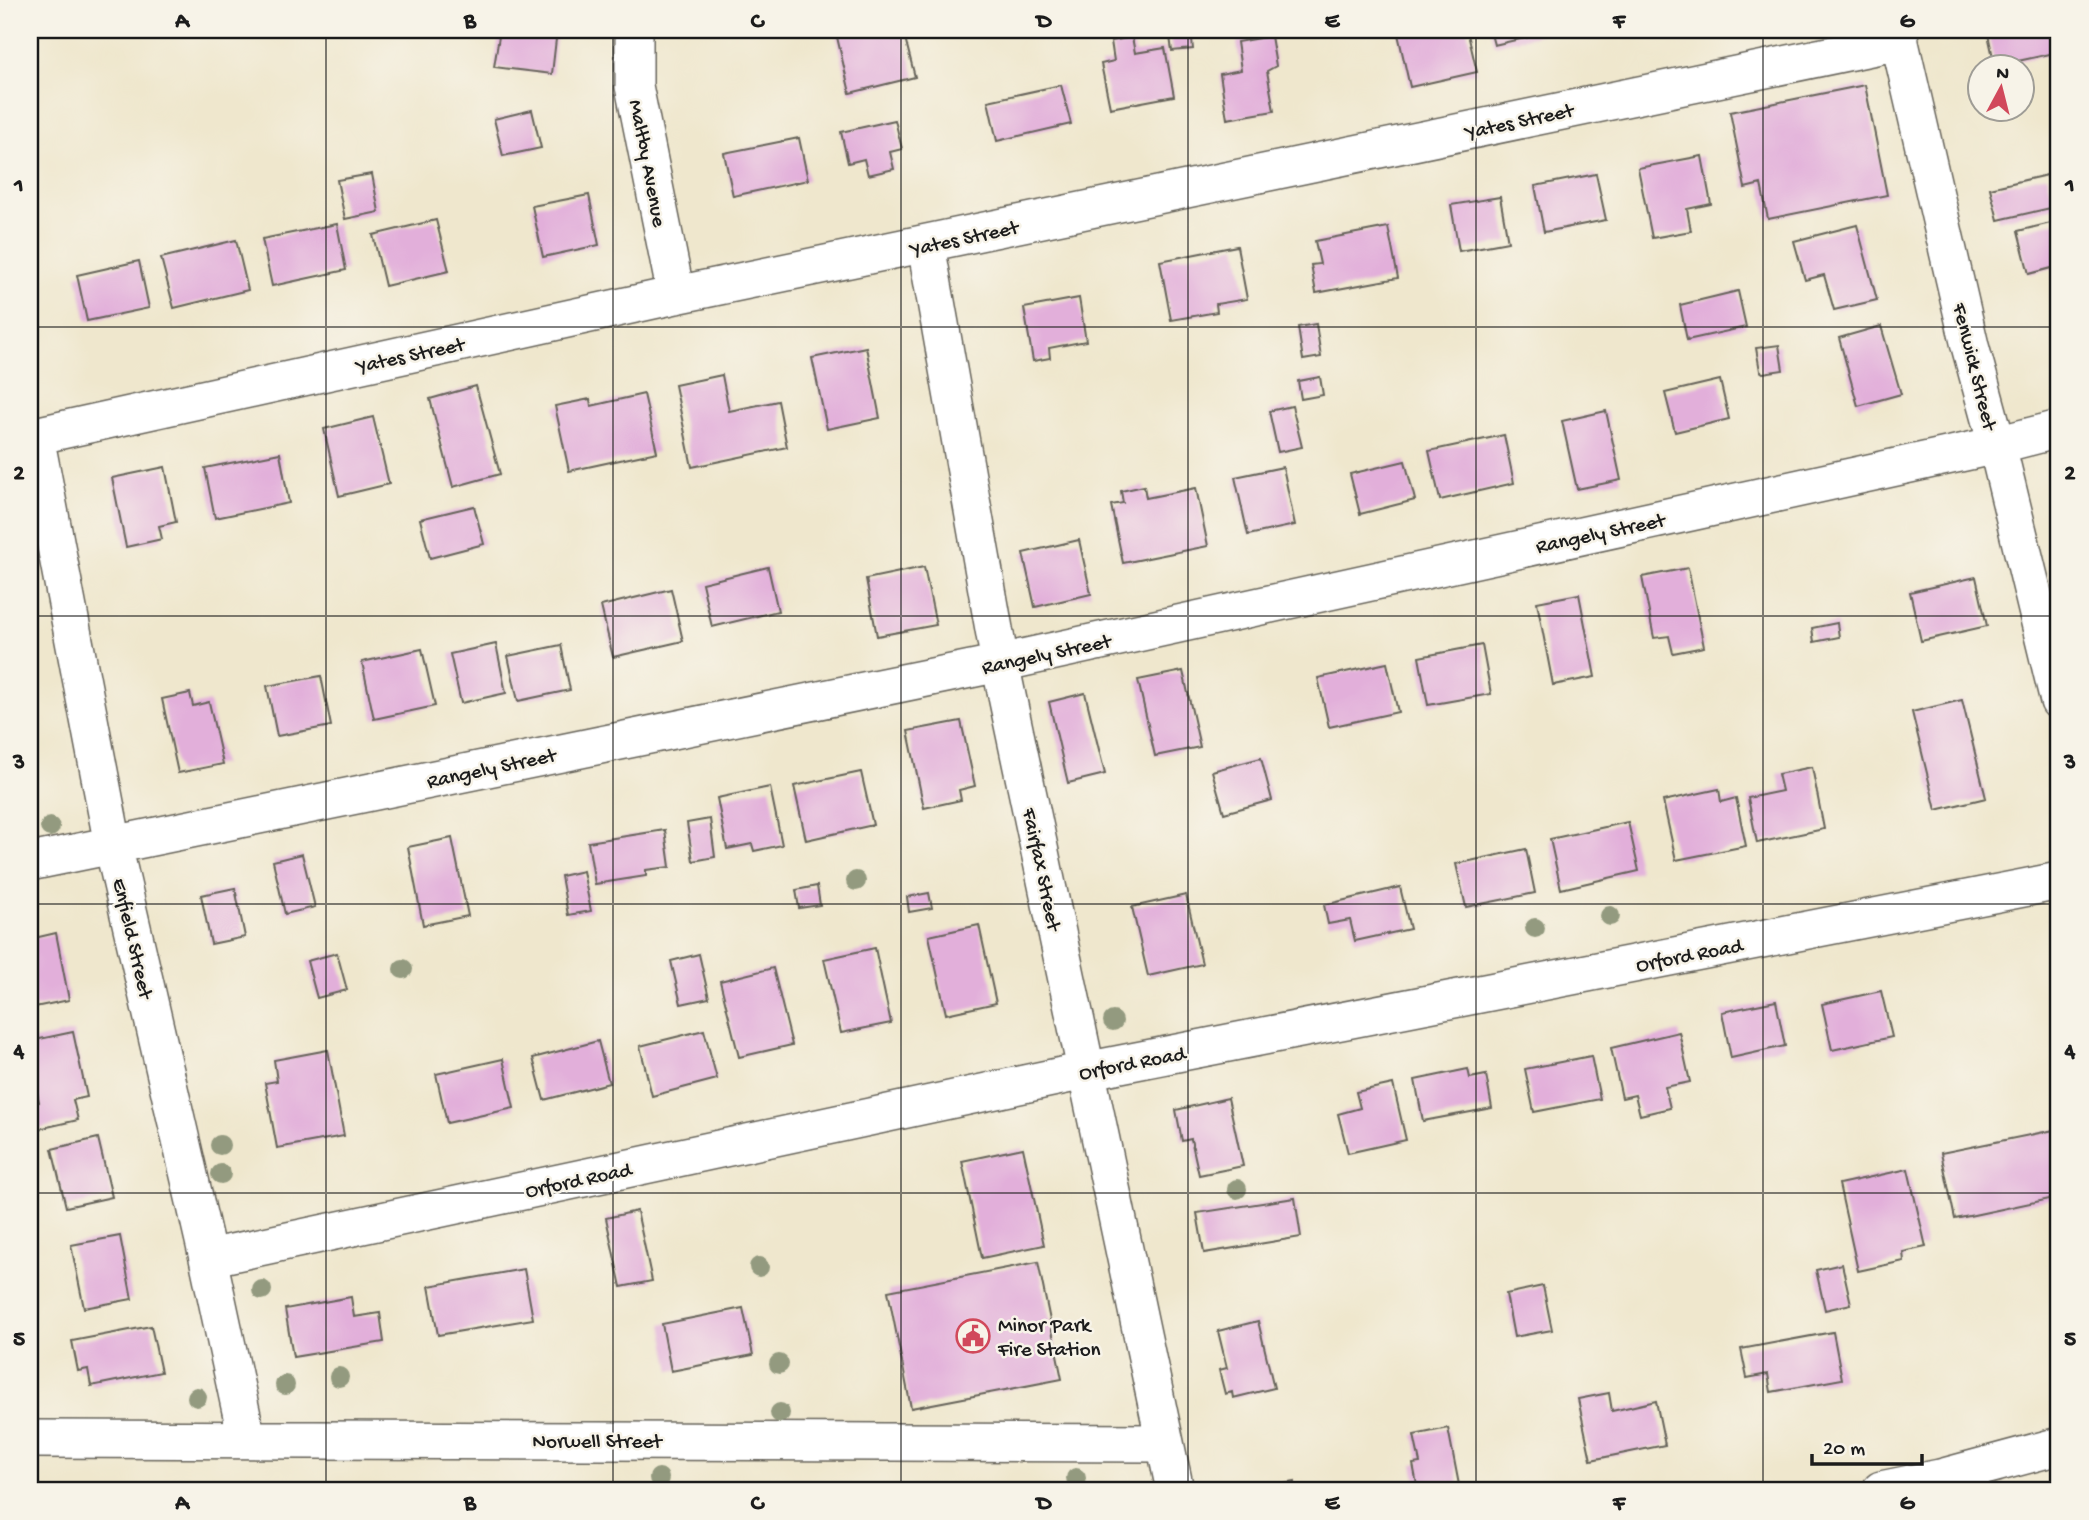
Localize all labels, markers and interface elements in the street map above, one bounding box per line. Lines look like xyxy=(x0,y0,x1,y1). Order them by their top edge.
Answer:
text: A xyxy=(174,9,190,36)
text: B xyxy=(463,9,477,36)
text: C xyxy=(751,9,766,36)
text: D xyxy=(1035,9,1053,36)
text: E xyxy=(1325,9,1341,36)
text: F xyxy=(1612,9,1627,36)
text: G xyxy=(1900,9,1916,36)
north arrow xyxy=(1966,52,2036,122)
text: N xyxy=(1995,62,2010,87)
street label: Maltby Avenue xyxy=(621,98,670,230)
street label: Yates Street xyxy=(1462,99,1578,147)
text: 1 xyxy=(13,173,24,200)
text: 1 xyxy=(2064,173,2075,200)
street label: Yates Street xyxy=(907,216,1023,264)
street label: Fenwick Street xyxy=(1945,300,2001,435)
street label: Yates Street xyxy=(353,333,469,381)
text: 2 xyxy=(13,461,25,488)
text: 2 xyxy=(2064,461,2076,488)
street label: Rangely Street xyxy=(1534,509,1670,561)
street label: Rangely Street xyxy=(980,630,1116,682)
street label: Rangely Street xyxy=(425,744,561,796)
text: 3 xyxy=(12,750,25,777)
text: 3 xyxy=(2063,750,2076,777)
street label: Fairfax Street xyxy=(1014,805,1065,936)
street label: Enfield Street xyxy=(105,876,157,1004)
street label: Orford Road xyxy=(1634,935,1747,980)
text: 4 xyxy=(13,1039,25,1066)
text: 4 xyxy=(2064,1039,2076,1066)
street label: Orford Road xyxy=(1077,1043,1190,1088)
street label: Orford Road xyxy=(523,1159,636,1206)
place label: Minor Park Fire Station xyxy=(997,1315,1101,1364)
public building icon: Minor Park Fire Station xyxy=(954,1317,992,1355)
text: 5 xyxy=(13,1327,25,1354)
text: 5 xyxy=(2064,1327,2076,1354)
scale bar xyxy=(1812,1422,1923,1466)
street label: Norwell Street xyxy=(532,1431,664,1456)
text: 20 m xyxy=(1823,1438,1865,1463)
text: A xyxy=(174,1491,190,1518)
text: B xyxy=(463,1491,477,1518)
text: C xyxy=(751,1491,766,1518)
text: D xyxy=(1035,1491,1053,1518)
text: E xyxy=(1325,1491,1341,1518)
text: F xyxy=(1612,1491,1627,1518)
text: G xyxy=(1900,1491,1916,1518)

